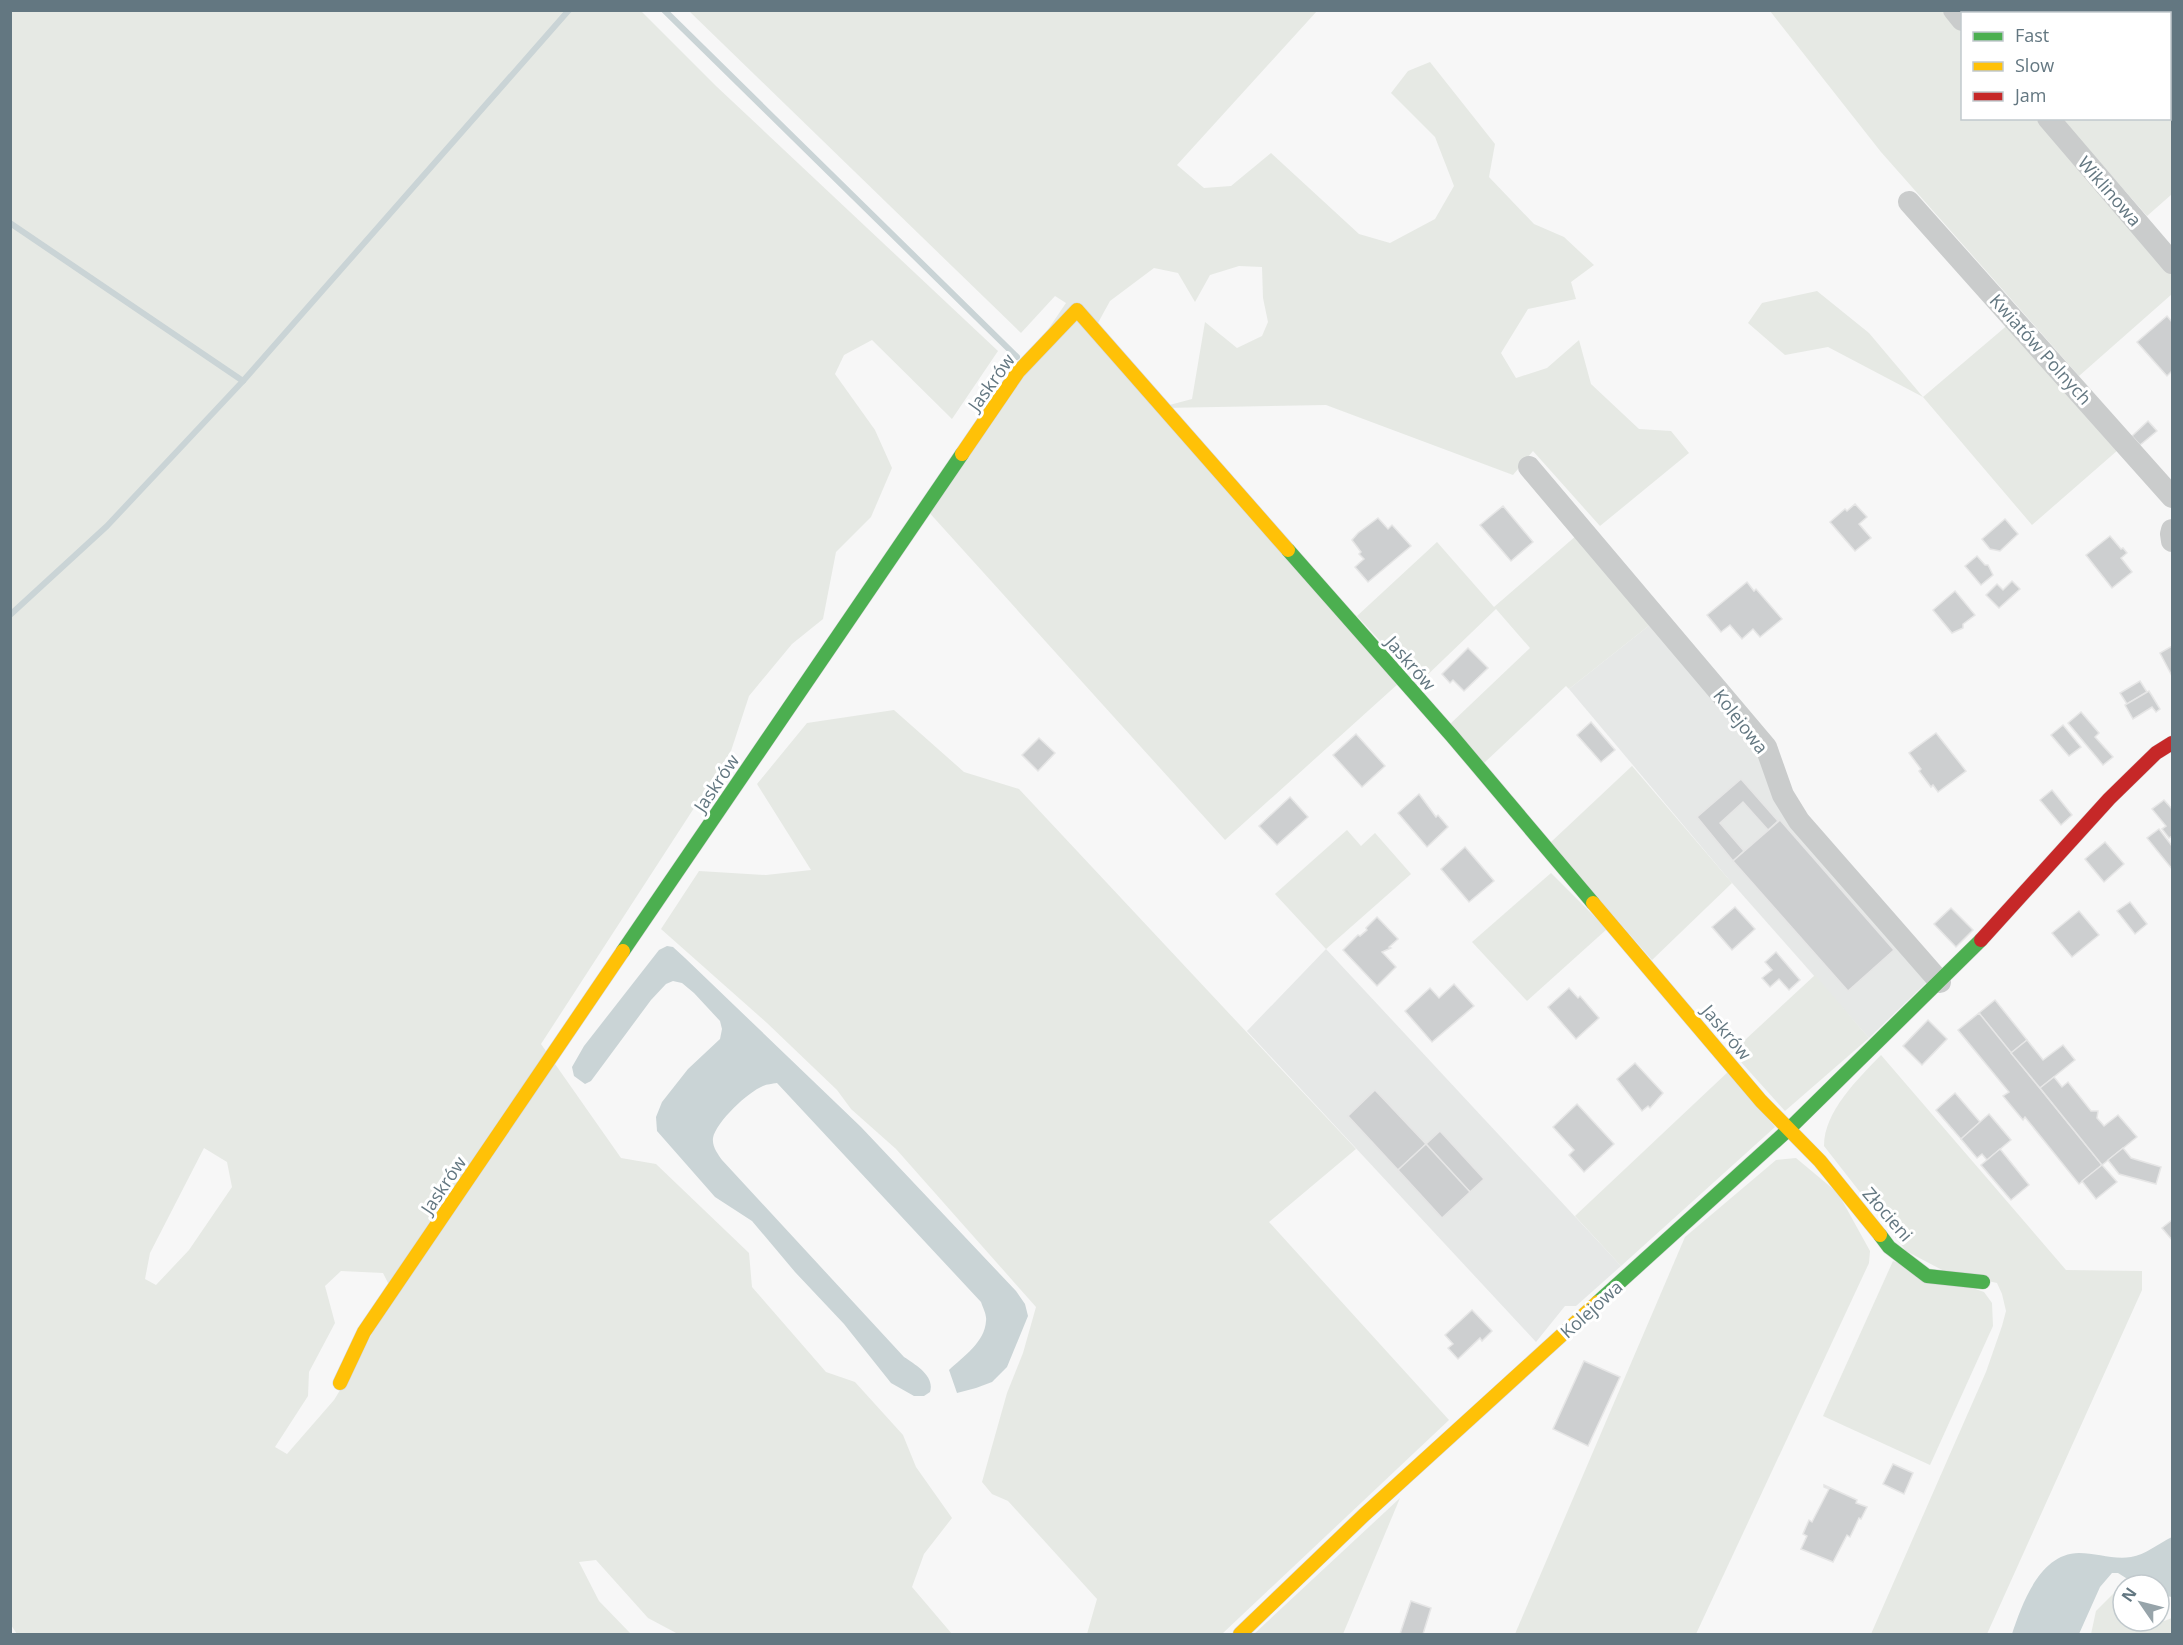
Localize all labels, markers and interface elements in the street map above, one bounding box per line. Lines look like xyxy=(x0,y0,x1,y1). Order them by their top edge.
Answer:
legend xyxy=(1961,12,2171,120)
text: Fast xyxy=(2015,23,2049,47)
text: Slow xyxy=(2015,53,2054,77)
text: Jam xyxy=(2013,83,2047,107)
street label: Wiklinowa xyxy=(2073,151,2147,231)
street label: Kwiatów Polnych xyxy=(1985,288,2097,410)
street label: Jaskrów xyxy=(961,349,1020,417)
street label: Jaskrów xyxy=(1379,629,1441,695)
street label: Kolejowa xyxy=(1708,684,1774,758)
street label: Jaskrów xyxy=(687,749,744,818)
street label: Jaskrów xyxy=(1696,998,1757,1065)
street label: Jaskrów xyxy=(414,1151,471,1220)
street label: Złocieni xyxy=(1858,1182,1918,1246)
street label: Kolejowa xyxy=(1555,1275,1627,1343)
north arrow xyxy=(2111,1573,2171,1633)
text: N xyxy=(2116,1583,2141,1606)

